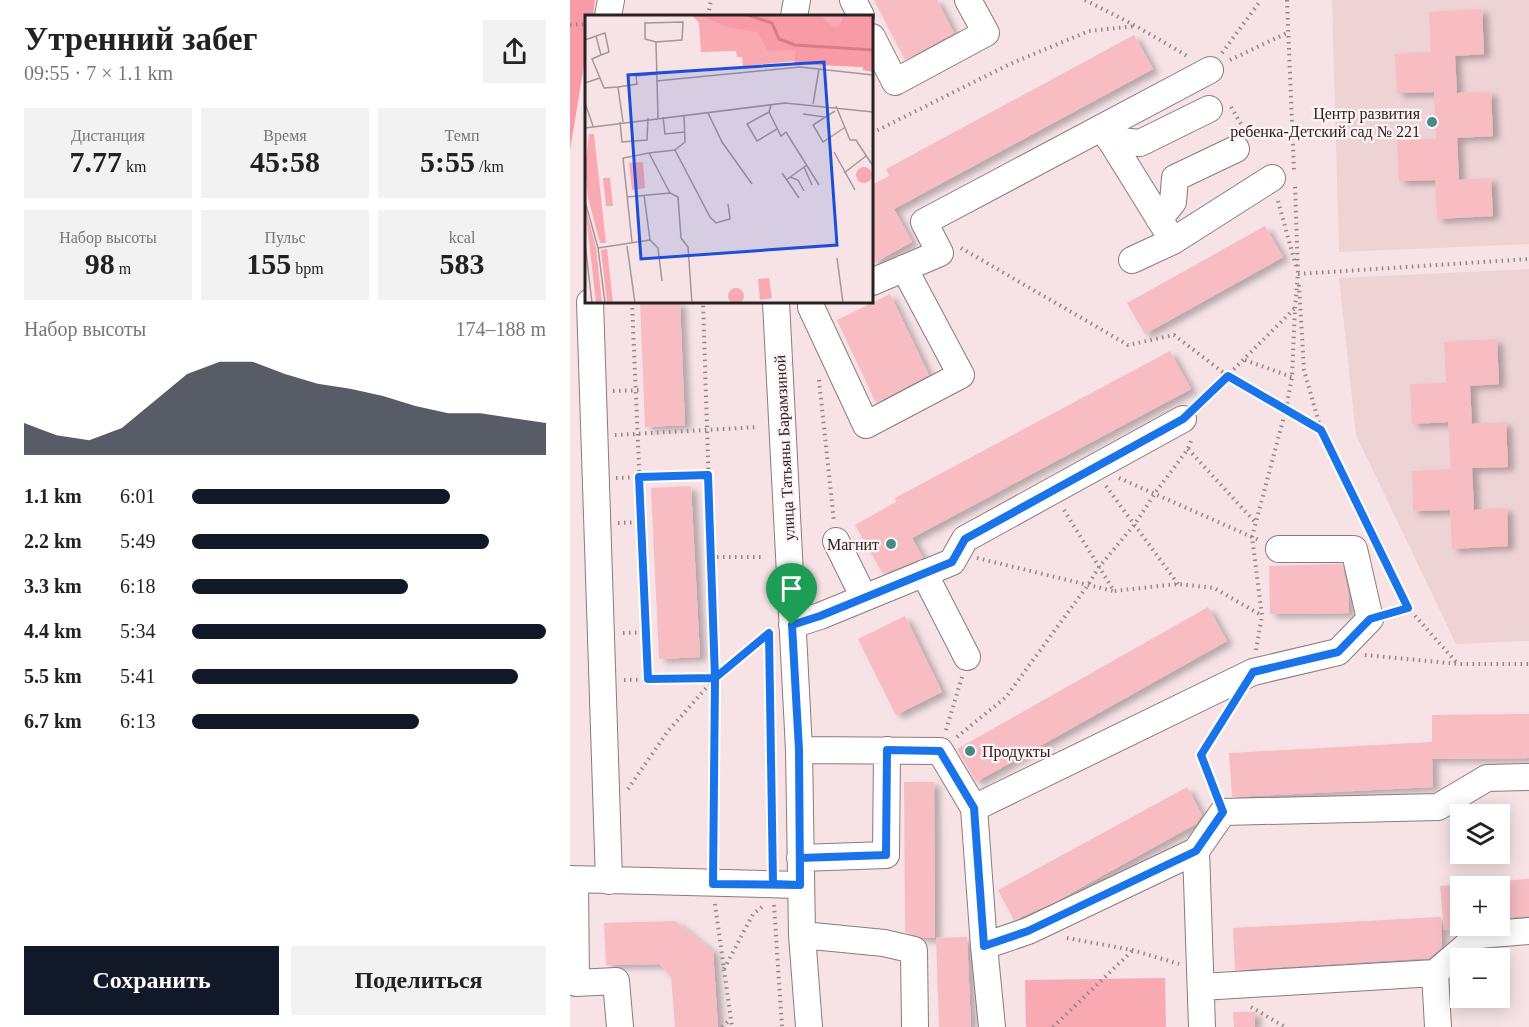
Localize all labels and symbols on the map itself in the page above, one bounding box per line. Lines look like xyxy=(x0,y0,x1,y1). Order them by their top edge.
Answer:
inset map xyxy=(585,15,873,303)
place label: Центр развития ребенка-Детский сад № 221 xyxy=(1230,105,1421,141)
marker: Центр развития ребенка-Детский сад № 221 xyxy=(1425,115,1439,129)
street label: улица Татьяны Барамзиной xyxy=(771,354,799,541)
place label: Магнит xyxy=(827,536,879,553)
marker: Магнит xyxy=(884,537,898,551)
pin xyxy=(766,563,817,625)
place label: Продукты xyxy=(982,743,1051,761)
marker: Продукты xyxy=(963,744,977,758)

